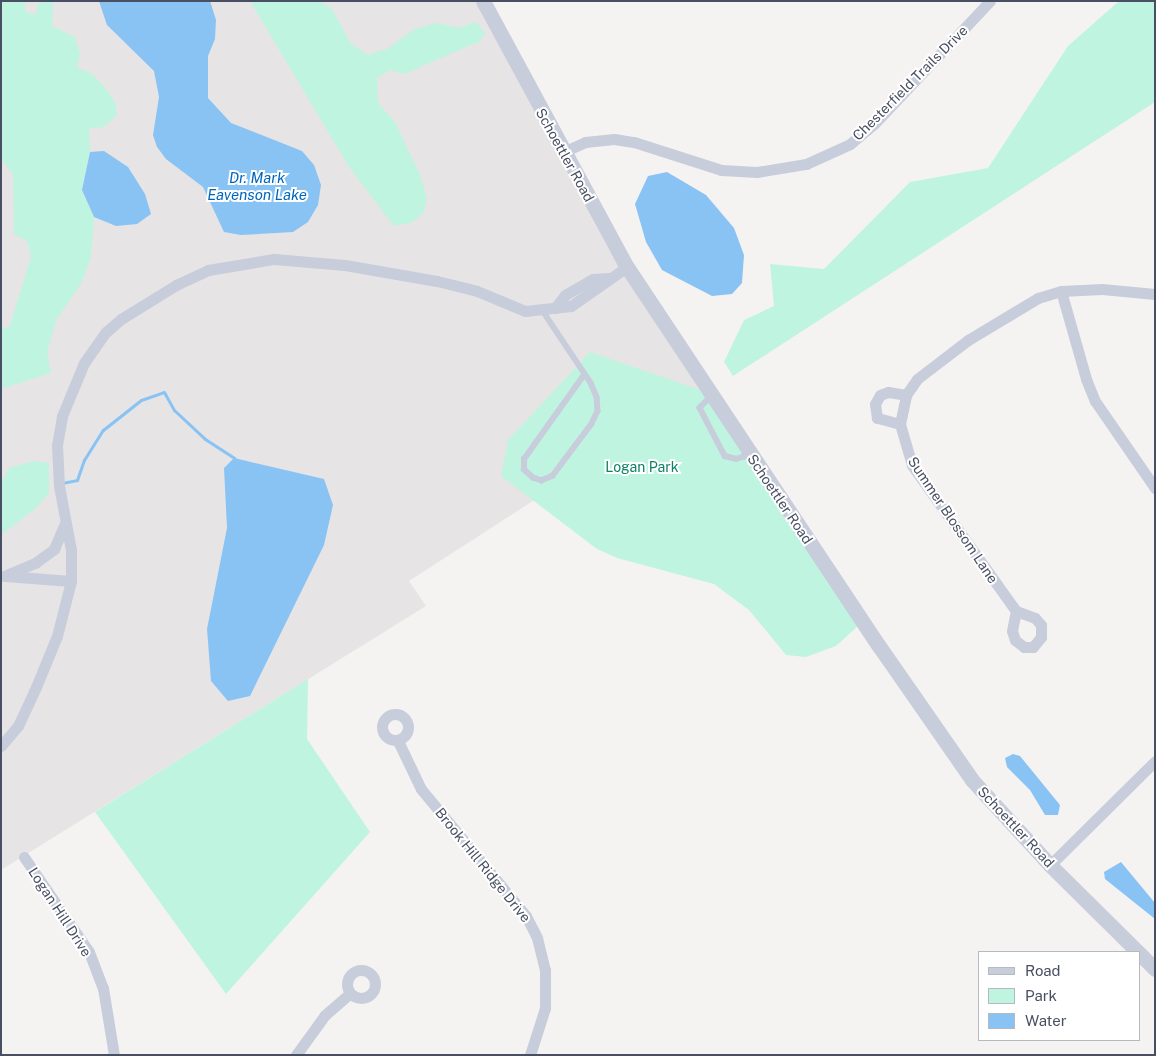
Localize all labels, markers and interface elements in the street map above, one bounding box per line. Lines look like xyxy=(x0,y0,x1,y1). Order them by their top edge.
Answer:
street label: Chesterfield Trails Drive xyxy=(849,22,971,144)
street label: Schoettler Road xyxy=(532,105,598,205)
water label: Dr. Mark Eavenson Lake xyxy=(207,168,307,203)
street label: Schoettler Road xyxy=(744,451,816,547)
street label: Summer Blossom Lane xyxy=(904,454,1002,586)
park label: Logan Park xyxy=(605,459,679,475)
street label: Schoettler Road xyxy=(974,783,1058,871)
street label: Brook Hill Ridge Drive xyxy=(432,804,534,926)
street label: Logan Hill Drive xyxy=(25,864,95,960)
legend xyxy=(978,951,1141,1041)
text: Road xyxy=(1025,962,1061,979)
text: Park xyxy=(1025,987,1057,1004)
text: Water xyxy=(1025,1012,1067,1029)

